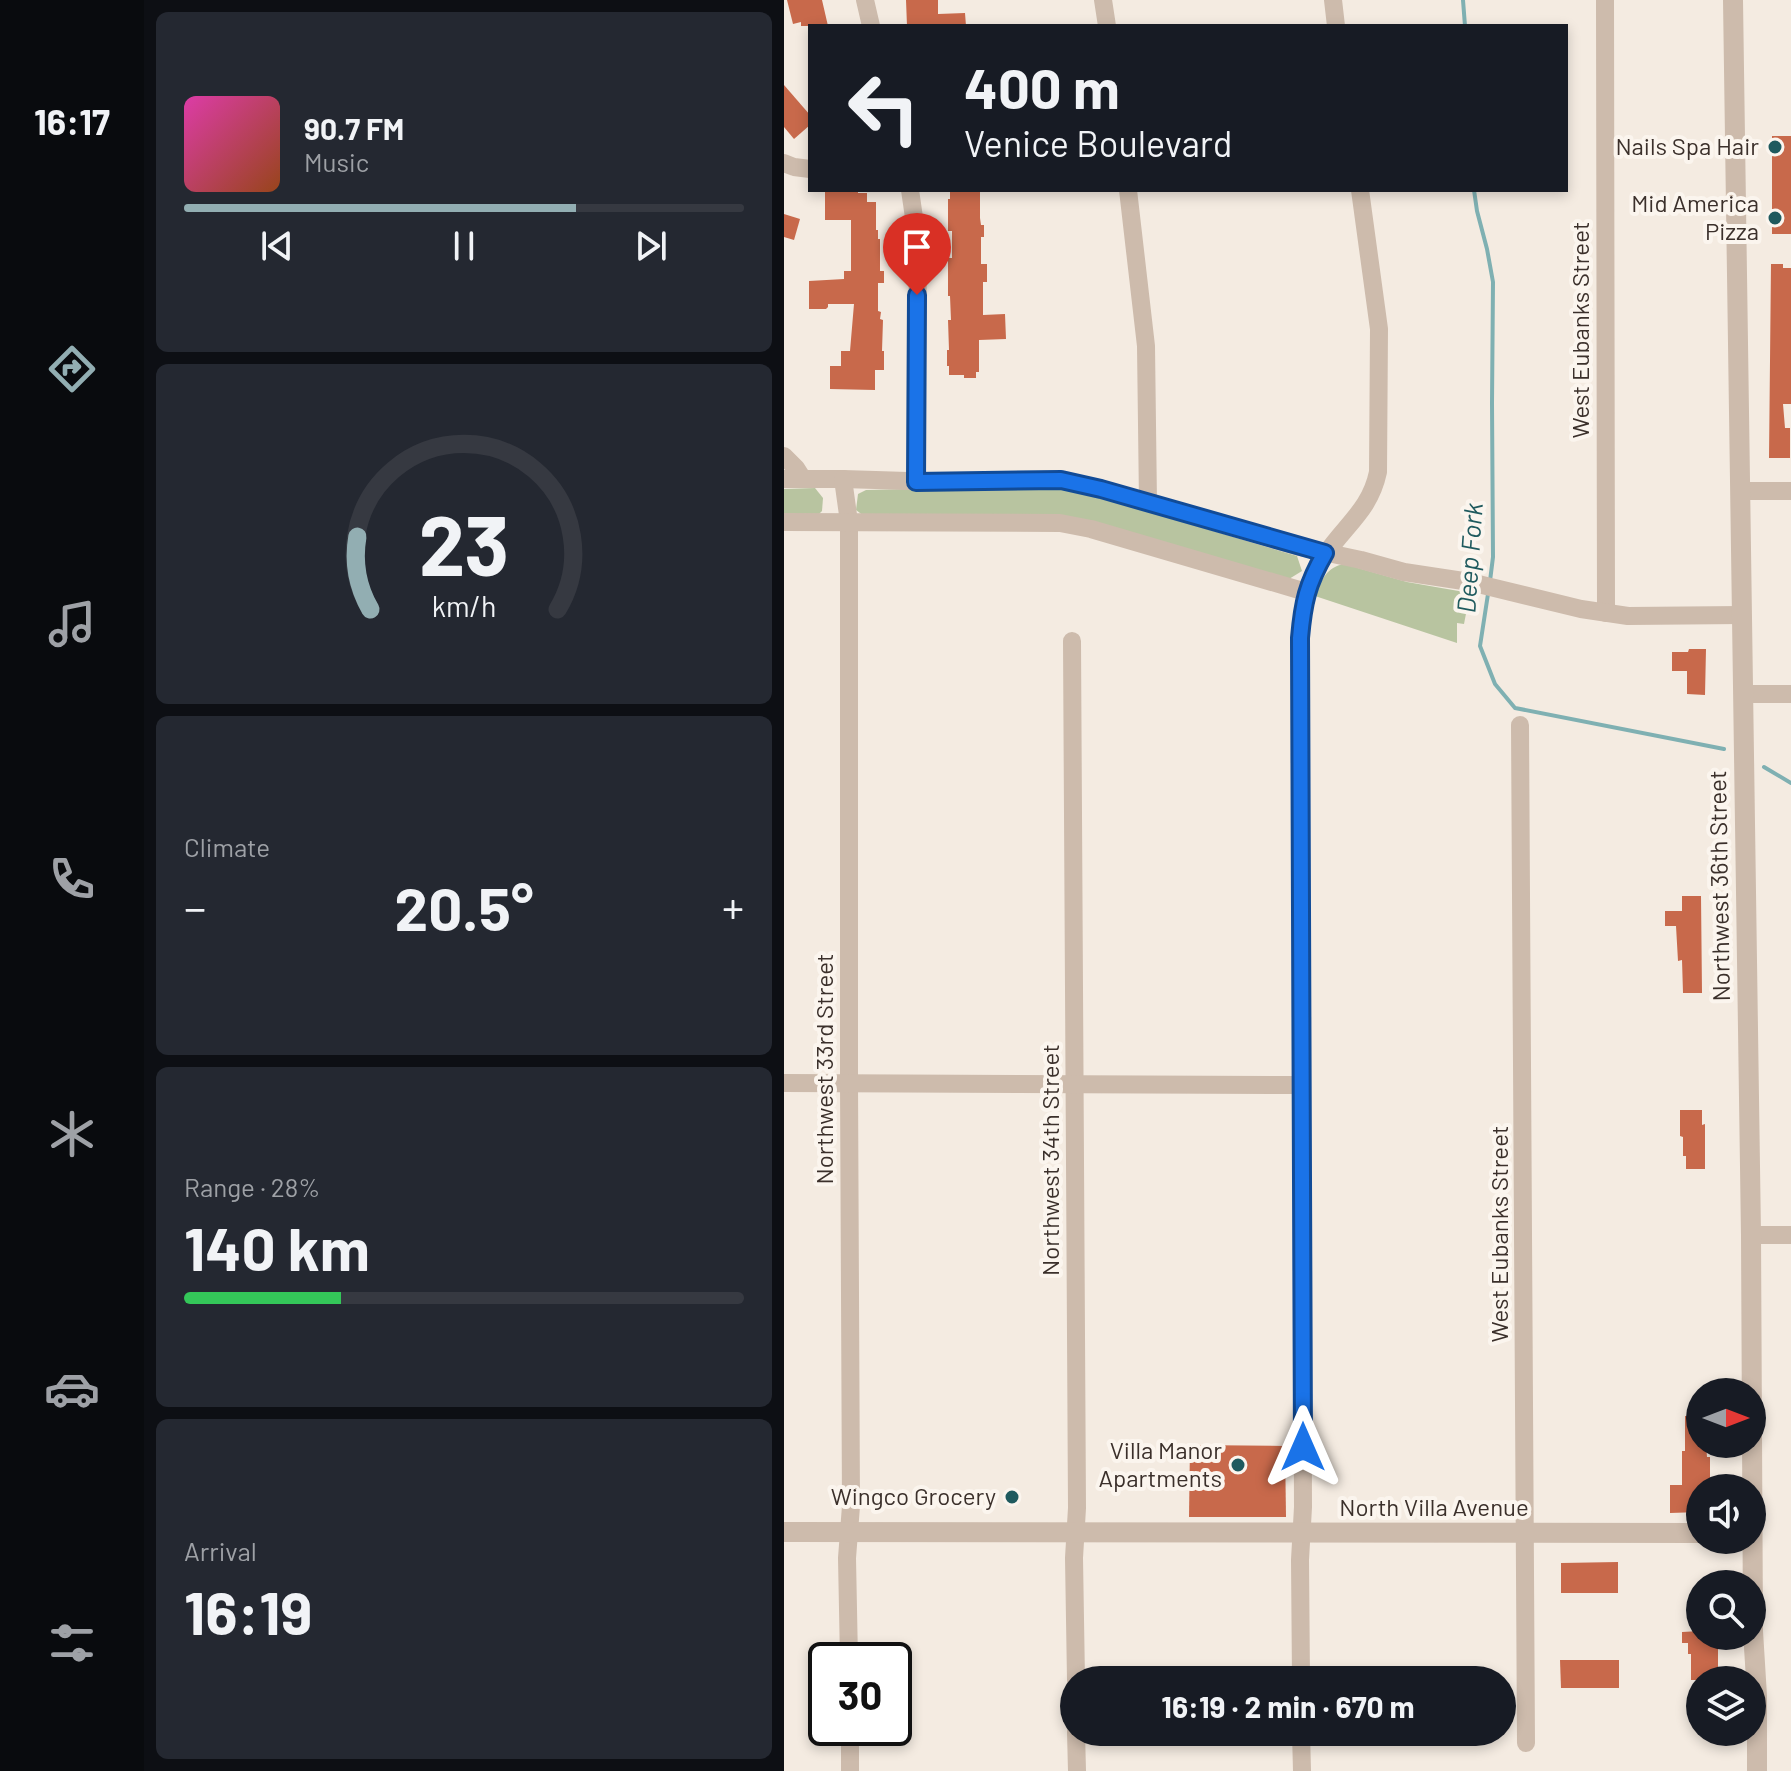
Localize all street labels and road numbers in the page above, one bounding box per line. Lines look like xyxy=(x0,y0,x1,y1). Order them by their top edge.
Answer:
street label: West Eubanks Street xyxy=(1565,222,1594,438)
street label: Northwest 36th Street xyxy=(1702,770,1735,1002)
street label: Northwest 33rd Street xyxy=(809,953,838,1185)
street label: Northwest 34th Street xyxy=(1035,1044,1064,1276)
street label: West Eubanks Street xyxy=(1484,1126,1513,1342)
street label: North Villa Avenue xyxy=(1339,1492,1529,1521)

